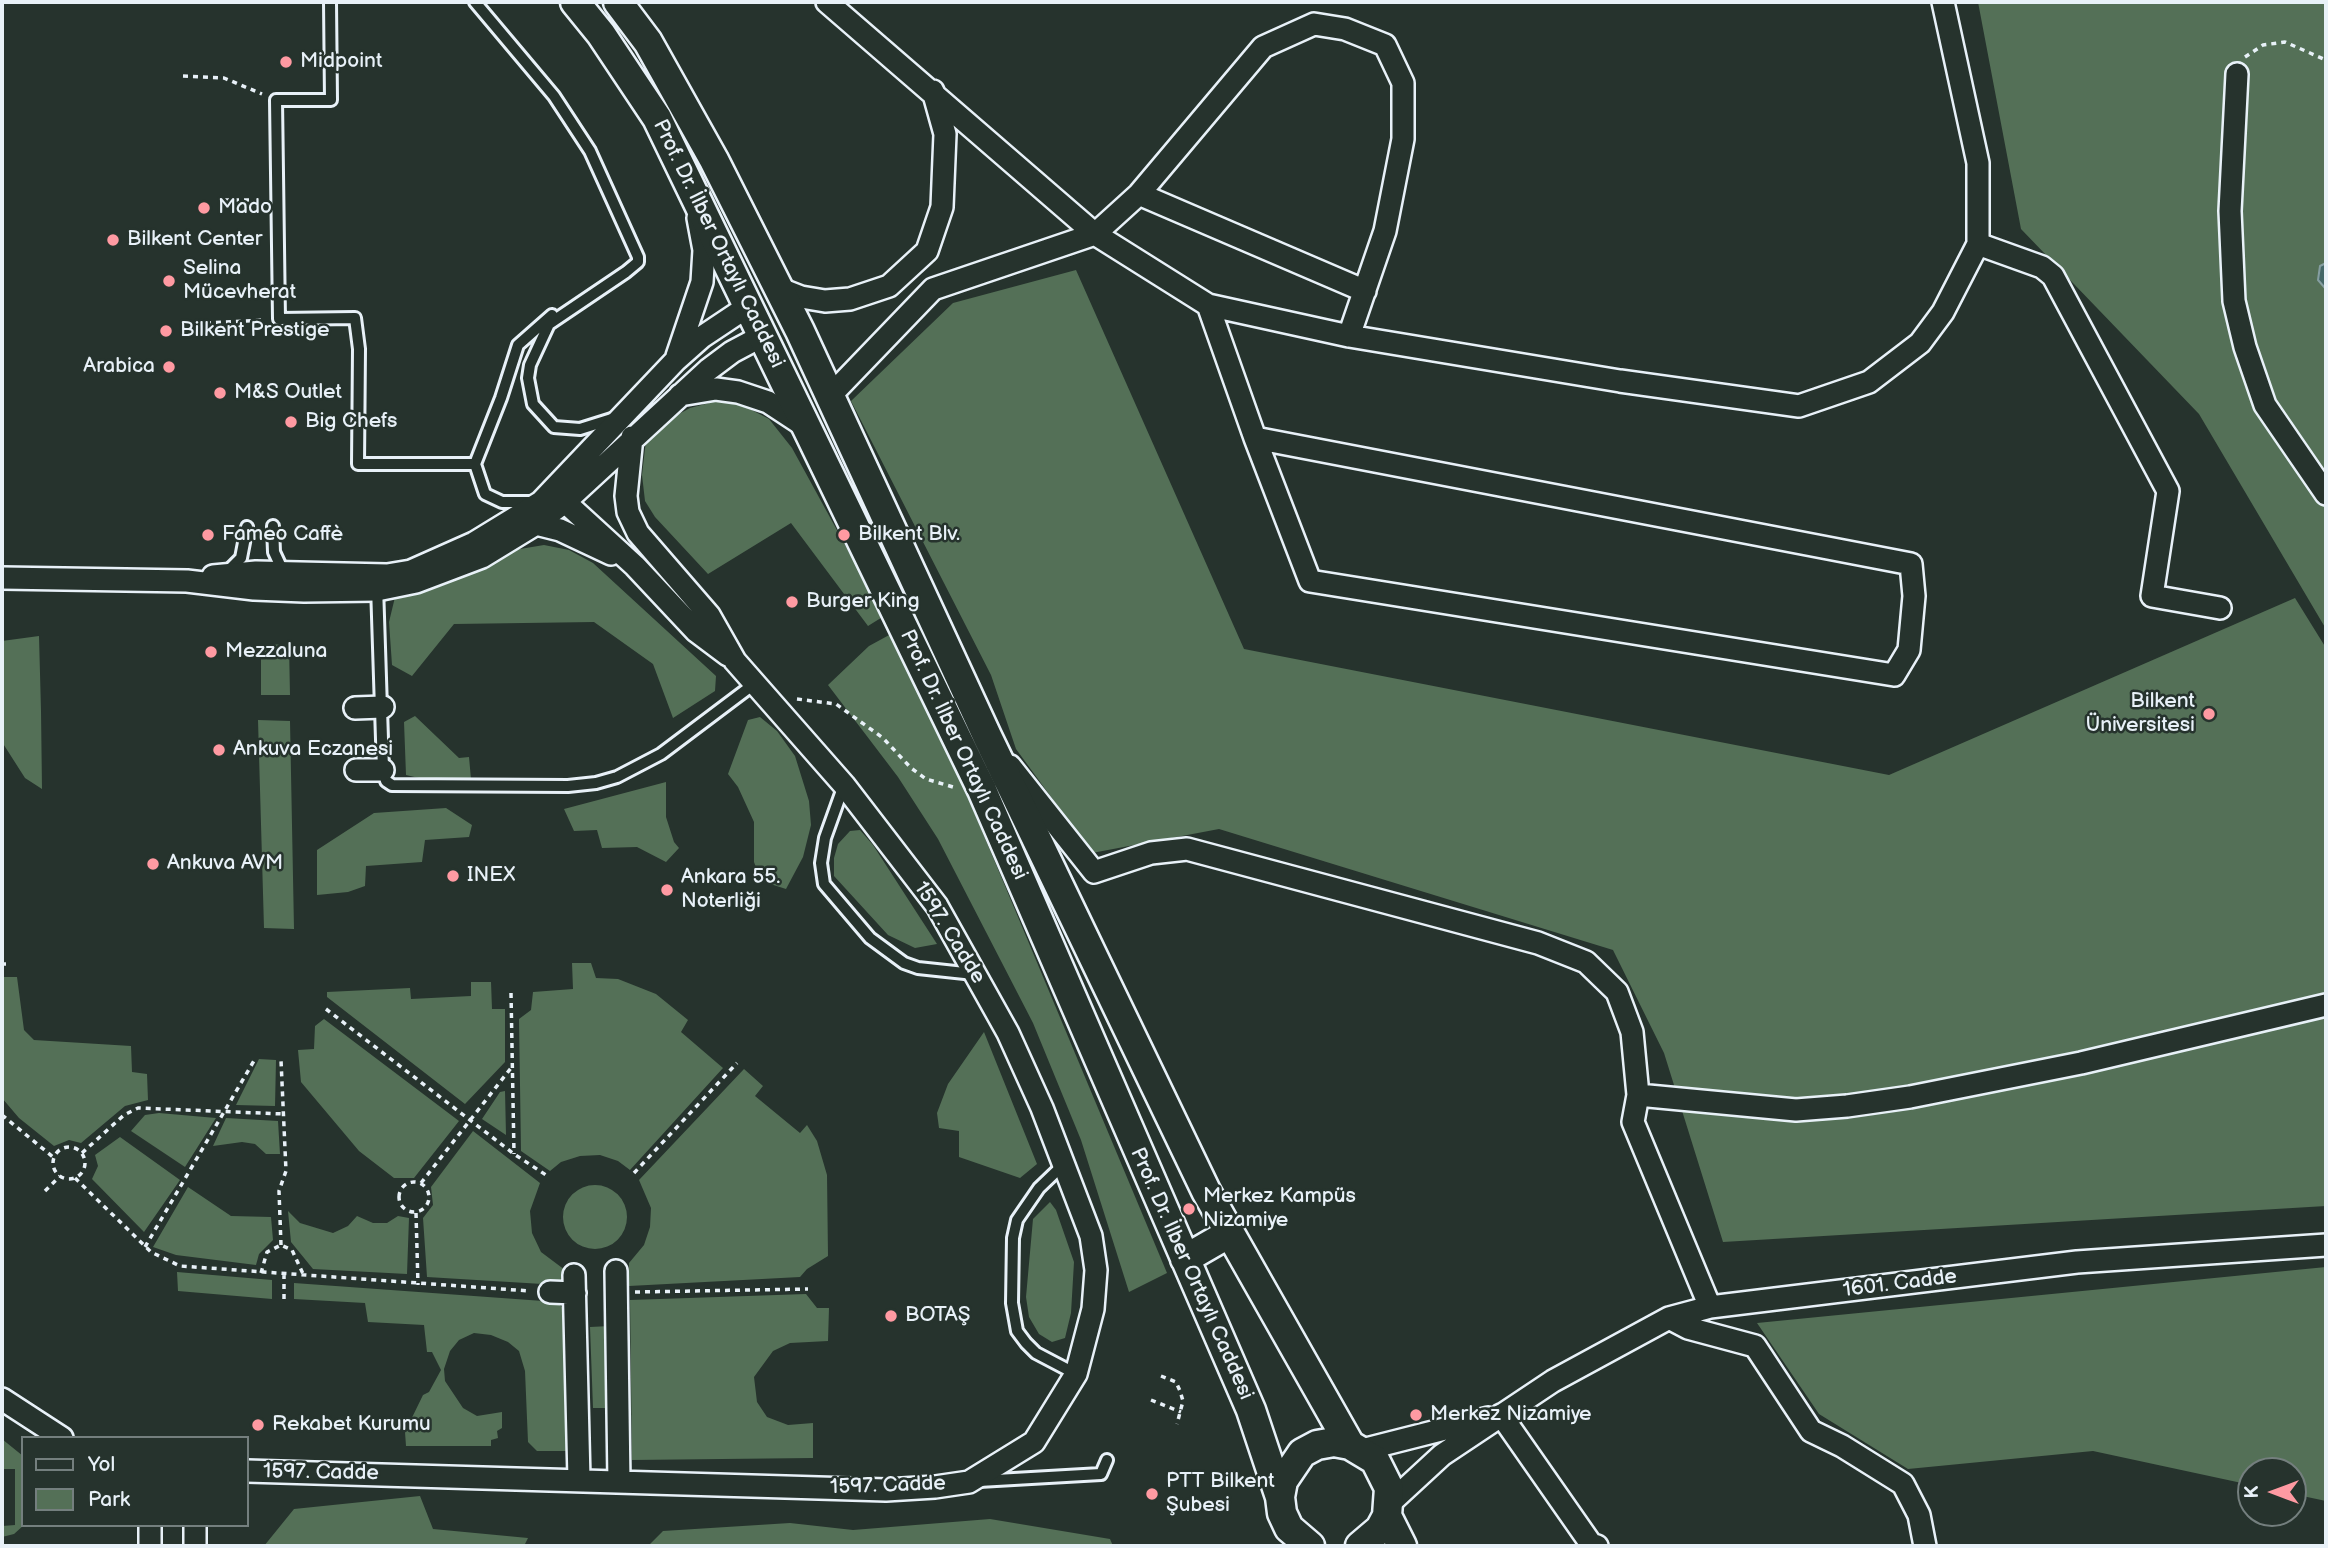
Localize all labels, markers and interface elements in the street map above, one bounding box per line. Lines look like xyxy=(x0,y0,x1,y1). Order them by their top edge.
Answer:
place label: Midpoint xyxy=(300,49,382,75)
marker: Midpoint xyxy=(278,54,294,70)
street label: Prof. Dr. İlber Ortaylı Caddesi xyxy=(647,116,789,372)
place label: Mado xyxy=(218,195,272,221)
marker: Mado xyxy=(196,200,212,216)
place label: Bilkent Center xyxy=(127,227,262,253)
marker: Bilkent Center xyxy=(105,232,121,248)
place label: Selina Mücevherat xyxy=(183,256,296,306)
marker: Selina Mücevherat xyxy=(161,273,177,289)
place label: Bilkent Prestige xyxy=(180,318,330,344)
marker: Bilkent Prestige xyxy=(158,323,174,339)
place label: Arabica xyxy=(83,354,155,380)
marker: Arabica xyxy=(161,359,177,375)
place label: M&S Outlet xyxy=(234,380,342,406)
marker: M&S Outlet xyxy=(212,385,228,401)
place label: Big Chefs xyxy=(305,409,397,435)
marker: Big Chefs xyxy=(283,414,299,430)
place label: Fameo Caffè xyxy=(222,522,343,548)
place label: Bilkent Blv. xyxy=(858,522,960,548)
marker: Fameo Caffè xyxy=(200,527,216,543)
marker: Bilkent Blv. xyxy=(836,527,852,543)
place label: Burger King xyxy=(806,589,920,615)
marker: Burger King xyxy=(784,594,800,610)
street label: Prof. Dr. İlber Ortaylı Caddesi xyxy=(894,626,1032,884)
place label: Mezzaluna xyxy=(225,639,327,665)
marker: Mezzaluna xyxy=(203,644,219,660)
place label: Bilkent Üniversitesi xyxy=(2085,689,2195,739)
marker: Bilkent Üniversitesi xyxy=(2201,706,2217,722)
place label: Ankuva Eczanesi xyxy=(233,737,393,763)
marker: Ankuva Eczanesi xyxy=(211,742,227,758)
place label: Ankuva AVM xyxy=(167,851,283,877)
marker: Ankuva AVM xyxy=(145,856,161,872)
place label: INEX xyxy=(467,863,515,889)
place label: Ankara 55. Noterliği xyxy=(681,865,780,915)
marker: INEX xyxy=(445,868,461,884)
street label: 1597. Cadde xyxy=(908,877,990,989)
marker: Ankara 55. Noterliği xyxy=(659,882,675,898)
street label: Prof. Dr. İlber Ortaylı Caddesi xyxy=(1124,1144,1258,1404)
place label: Merkez Kampüs Nizamiye xyxy=(1203,1184,1356,1234)
marker: Merkez Kampüs Nizamiye xyxy=(1181,1201,1197,1217)
street label: 1601. Cadde xyxy=(1842,1265,1958,1303)
place label: BOTAŞ xyxy=(905,1303,970,1329)
marker: BOTAŞ xyxy=(883,1308,899,1324)
place label: Merkez Nizamiye xyxy=(1430,1402,1592,1428)
marker: Merkez Nizamiye xyxy=(1408,1407,1424,1423)
place label: Rekabet Kurumu xyxy=(272,1412,431,1438)
marker: Rekabet Kurumu xyxy=(250,1417,266,1433)
legend xyxy=(21,1436,248,1527)
text: Yol xyxy=(88,1452,115,1477)
north arrow xyxy=(2237,1457,2307,1527)
street label: 1597. Cadde xyxy=(263,1459,379,1487)
place label: PTT Bilkent Şubesi xyxy=(1166,1469,1275,1519)
street label: 1597. Cadde xyxy=(830,1471,946,1501)
marker: PTT Bilkent Şubesi xyxy=(1144,1486,1160,1502)
text: K xyxy=(2241,1486,2264,1498)
text: Park xyxy=(88,1487,130,1512)

